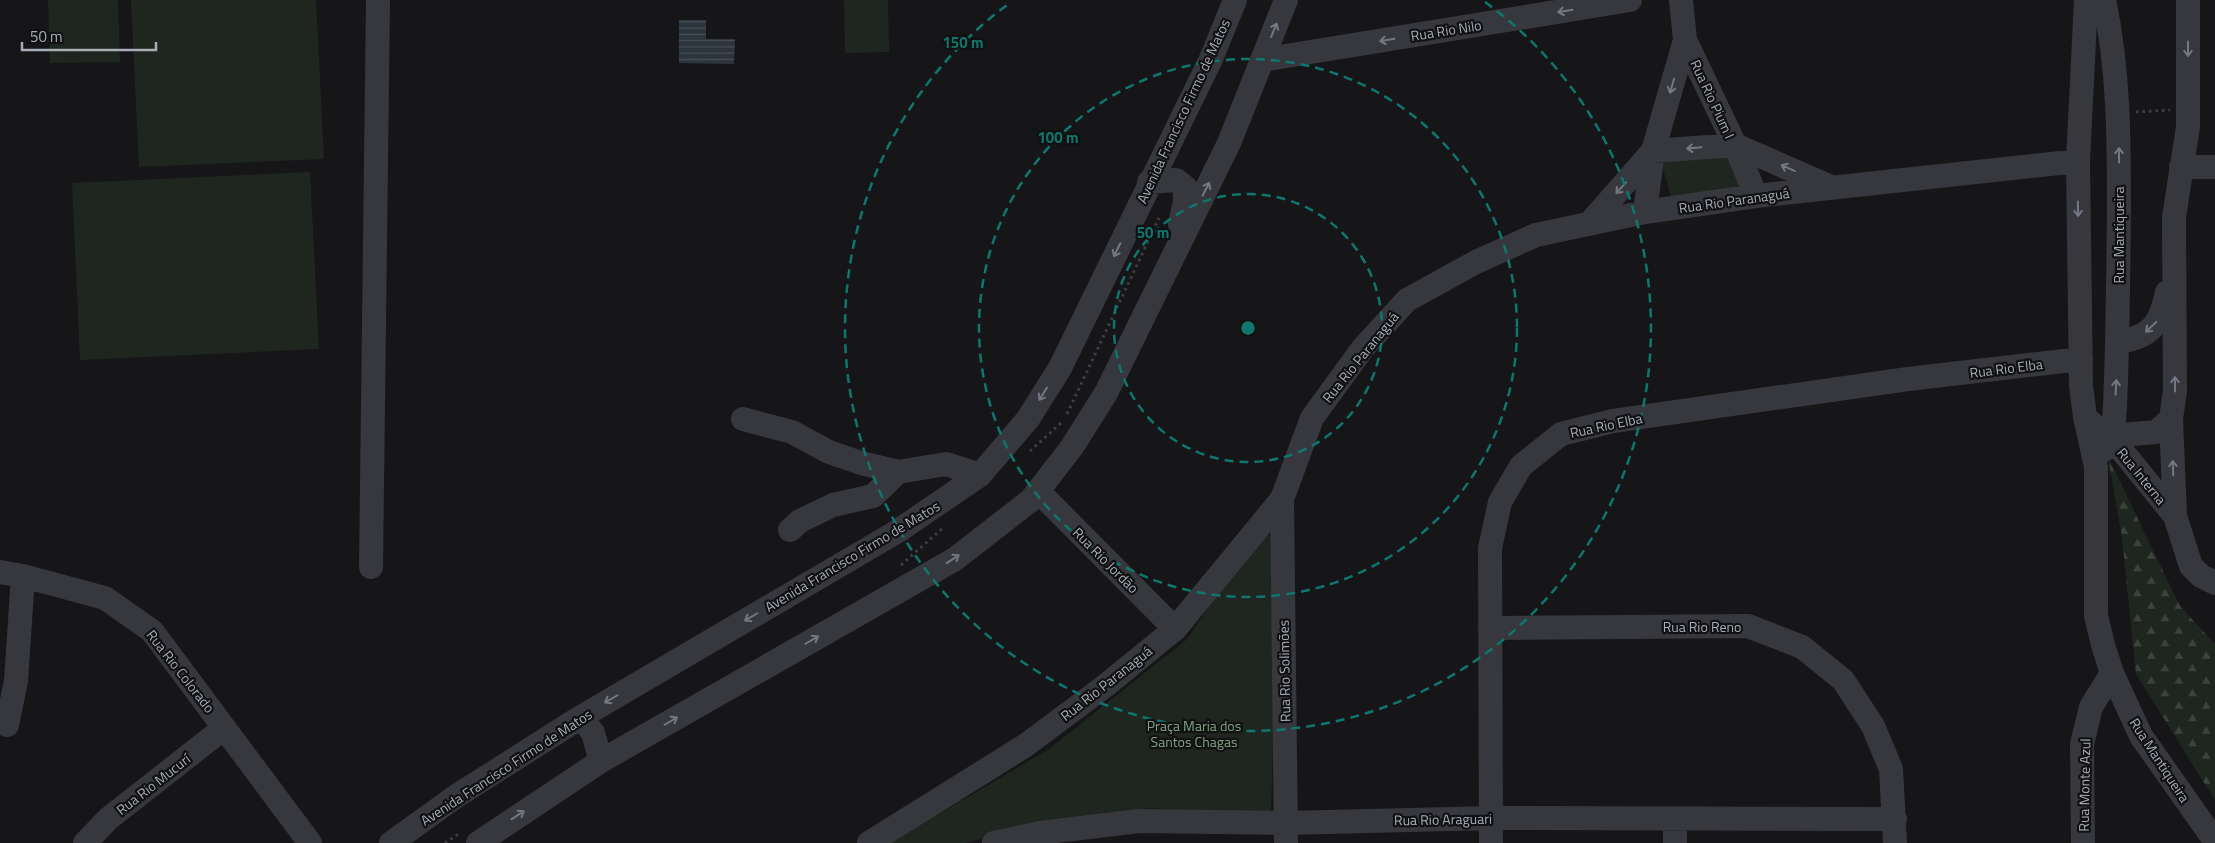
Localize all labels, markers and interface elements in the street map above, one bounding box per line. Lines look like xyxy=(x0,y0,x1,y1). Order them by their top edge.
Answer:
one-way arrow xyxy=(1557,6,1573,16)
street label: Rua Rio Nilo xyxy=(1409,14,1483,46)
street label: Avenida Francisco Firmo de Matos xyxy=(1131,15,1235,207)
scale bar xyxy=(22,20,156,52)
one-way arrow xyxy=(1270,23,1280,38)
text: 50 m xyxy=(30,25,63,48)
text: 150 m xyxy=(942,31,984,54)
one-way arrow xyxy=(1380,35,1396,45)
one-way arrow xyxy=(2183,40,2193,56)
street label: Rua Rio Pium I xyxy=(1685,56,1741,142)
one-way arrow xyxy=(1666,78,1676,94)
text: 100 m xyxy=(1037,126,1079,149)
one-way arrow xyxy=(1686,143,1702,153)
one-way arrow xyxy=(2114,147,2124,164)
one-way arrow xyxy=(1781,162,1796,172)
one-way arrow xyxy=(1615,181,1627,194)
one-way arrow xyxy=(1202,182,1211,197)
street label: Rua Rio Paranaguá xyxy=(1677,182,1791,218)
street label: Rua Mantiqueira xyxy=(2108,186,2129,284)
one-way arrow xyxy=(2074,201,2083,217)
text: 50 m xyxy=(1137,221,1169,244)
one-way arrow xyxy=(1112,242,1121,257)
street label: Rua Rio Paranaguá xyxy=(1317,307,1403,407)
centre of rings xyxy=(1239,319,1257,337)
one-way arrow xyxy=(2145,321,2158,333)
street label: Rua Rio Elba xyxy=(1968,353,2044,383)
one-way arrow xyxy=(2170,376,2180,392)
one-way arrow xyxy=(2111,380,2121,396)
one-way arrow xyxy=(1038,387,1048,401)
street label: Rua Rio Elba xyxy=(1568,407,1644,443)
street label: Rua Interna xyxy=(2112,443,2172,509)
one-way arrow xyxy=(2168,460,2177,476)
street label: Avenida Francisco Firmo de Matos xyxy=(760,495,944,617)
street label: Rua Rio Jordão xyxy=(1068,522,1144,598)
one-way arrow xyxy=(946,554,960,564)
one-way arrow xyxy=(744,613,758,623)
street label: Rua Rio Reno xyxy=(1663,616,1741,637)
street label: Rua Rio Solimões xyxy=(1273,620,1295,722)
street label: Rua Rio Colorado xyxy=(142,625,220,717)
one-way arrow xyxy=(805,635,820,645)
street label: Rua Rio Paranaguá xyxy=(1056,640,1156,726)
one-way arrow xyxy=(604,695,618,705)
street label: Avenida Francisco Firmo de Matos xyxy=(416,703,596,831)
street label: Rua Mantiqueira xyxy=(2125,714,2195,806)
one-way arrow xyxy=(664,715,678,725)
park label: Praça Maria dos Santos Chagas xyxy=(1147,715,1241,752)
street label: Rua Monte Azul xyxy=(2073,738,2095,832)
street label: Rua Rio Mucurí xyxy=(111,748,195,820)
street label: Rua Rio Araguari xyxy=(1394,808,1492,830)
one-way arrow xyxy=(511,810,525,820)

